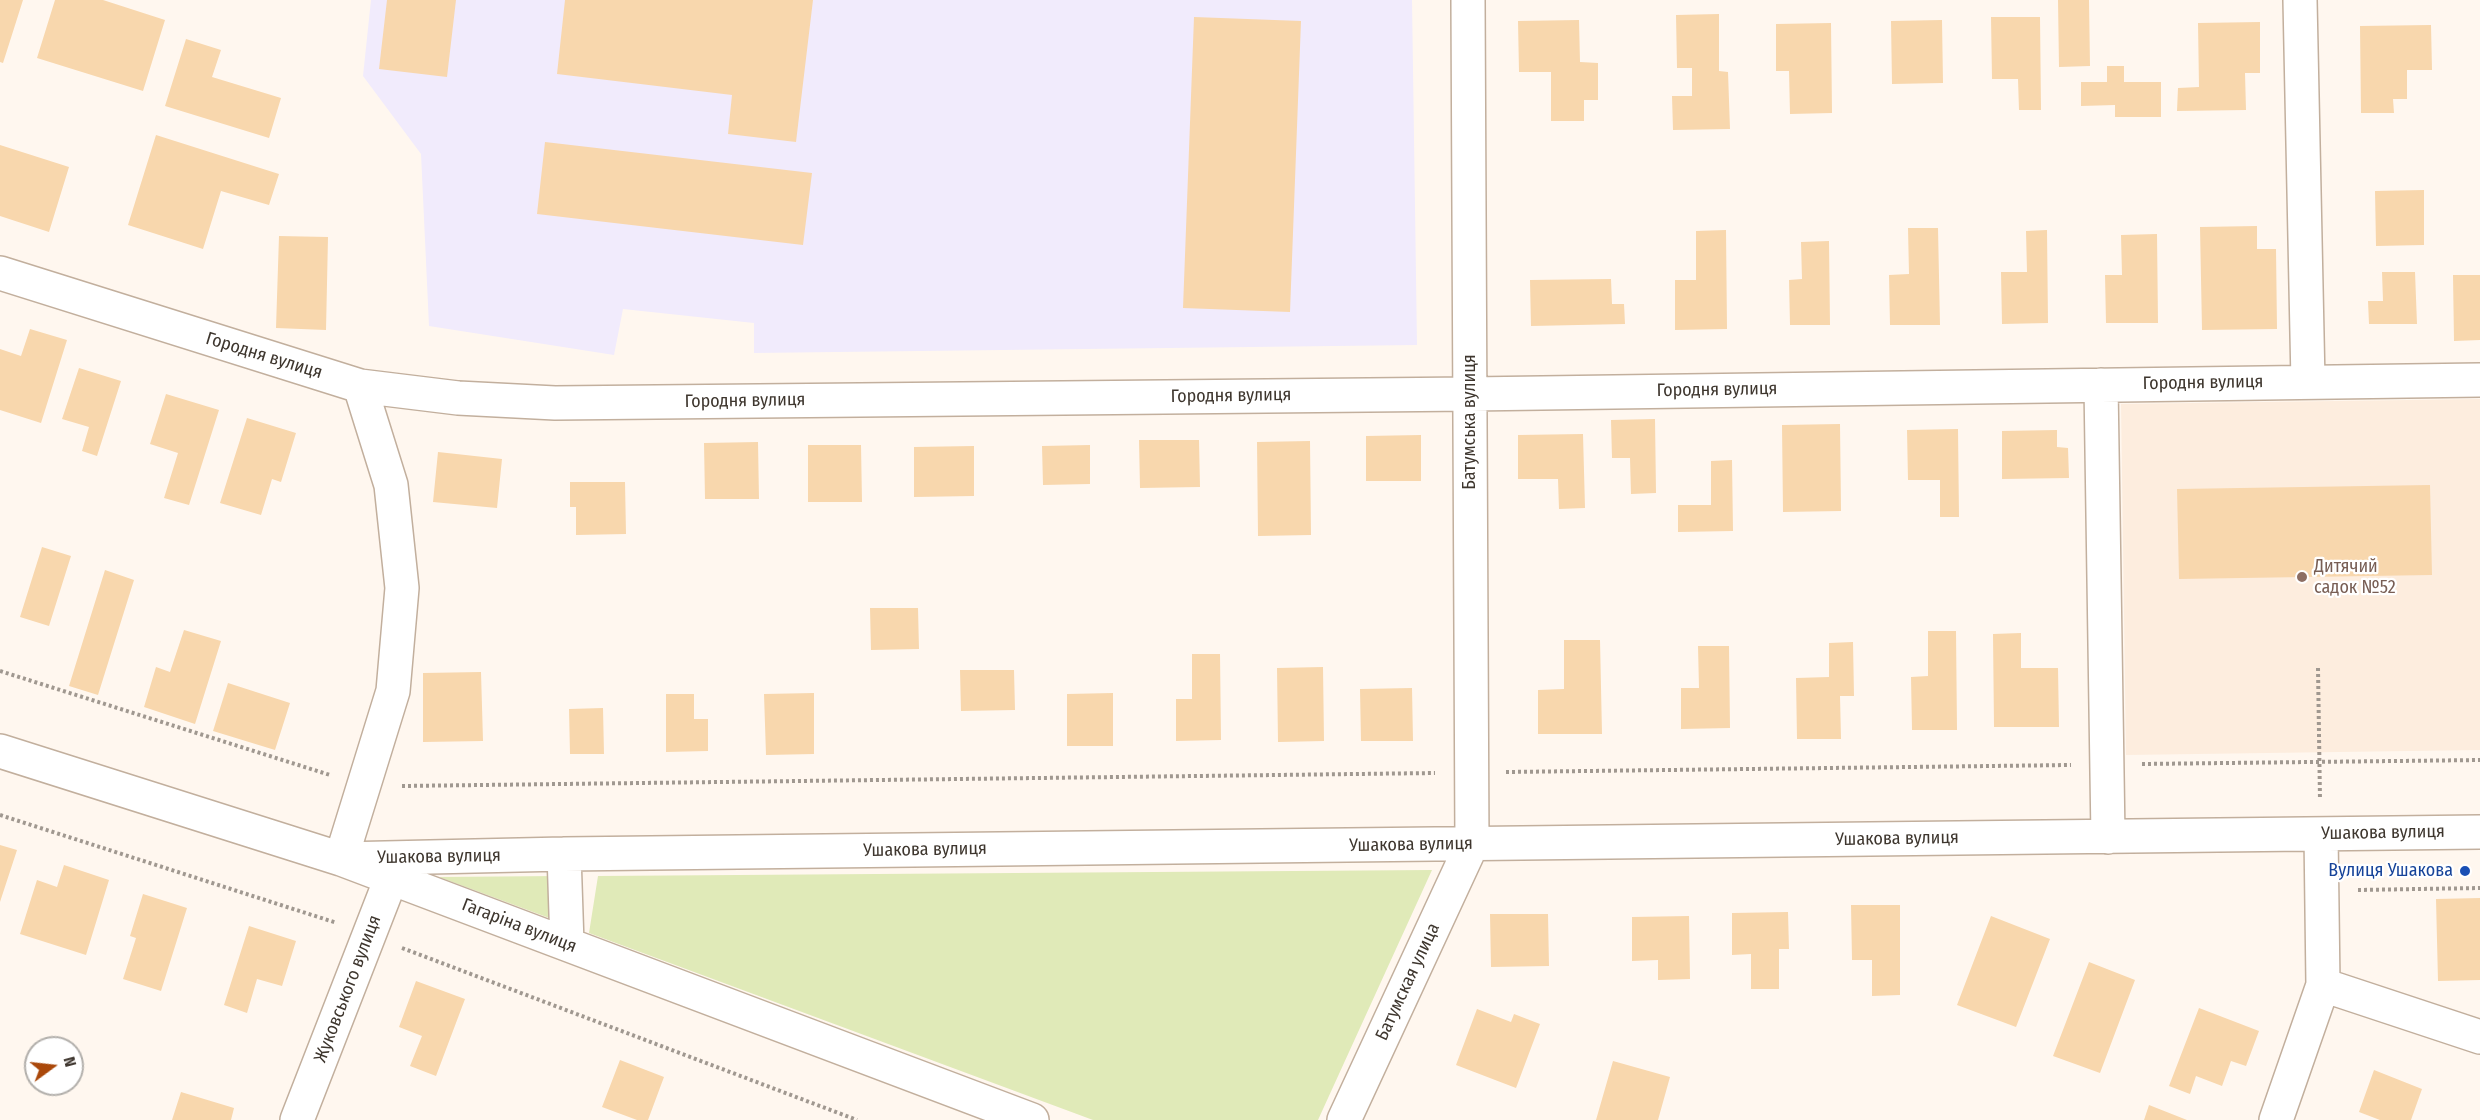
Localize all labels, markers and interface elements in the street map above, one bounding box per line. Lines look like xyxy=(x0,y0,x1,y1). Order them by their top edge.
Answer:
street label: Городня вулиця xyxy=(203,328,325,384)
street label: Батумська вулиця xyxy=(1459,354,1481,490)
street label: Городня вулиця xyxy=(2143,371,2263,395)
street label: Городня вулиця xyxy=(1657,378,1777,402)
street label: Городня вулиця xyxy=(1171,384,1291,408)
street label: Городня вулиця xyxy=(685,389,805,413)
place label: Дитячий садок №52 xyxy=(2314,556,2396,598)
marker: Дитячий садок №52 xyxy=(2295,570,2309,584)
street label: Ушакова вулиця xyxy=(2321,821,2445,845)
street label: Ушакова вулиця xyxy=(1835,827,1959,851)
street label: Ушакова вулиця xyxy=(1349,833,1473,857)
street label: Ушакова вулиця xyxy=(863,838,987,862)
street label: Ушакова вулиця xyxy=(377,845,501,869)
place label: Вулиця Ушакова xyxy=(2328,860,2453,882)
marker: Вулиця Ушакова xyxy=(2458,864,2472,878)
street label: Гагаріна вулиця xyxy=(459,894,579,958)
street label: Жуковського вулиця xyxy=(310,912,386,1066)
street label: Батумская улица xyxy=(1371,920,1445,1044)
north arrow xyxy=(24,1036,84,1096)
text: N xyxy=(60,1055,80,1069)

